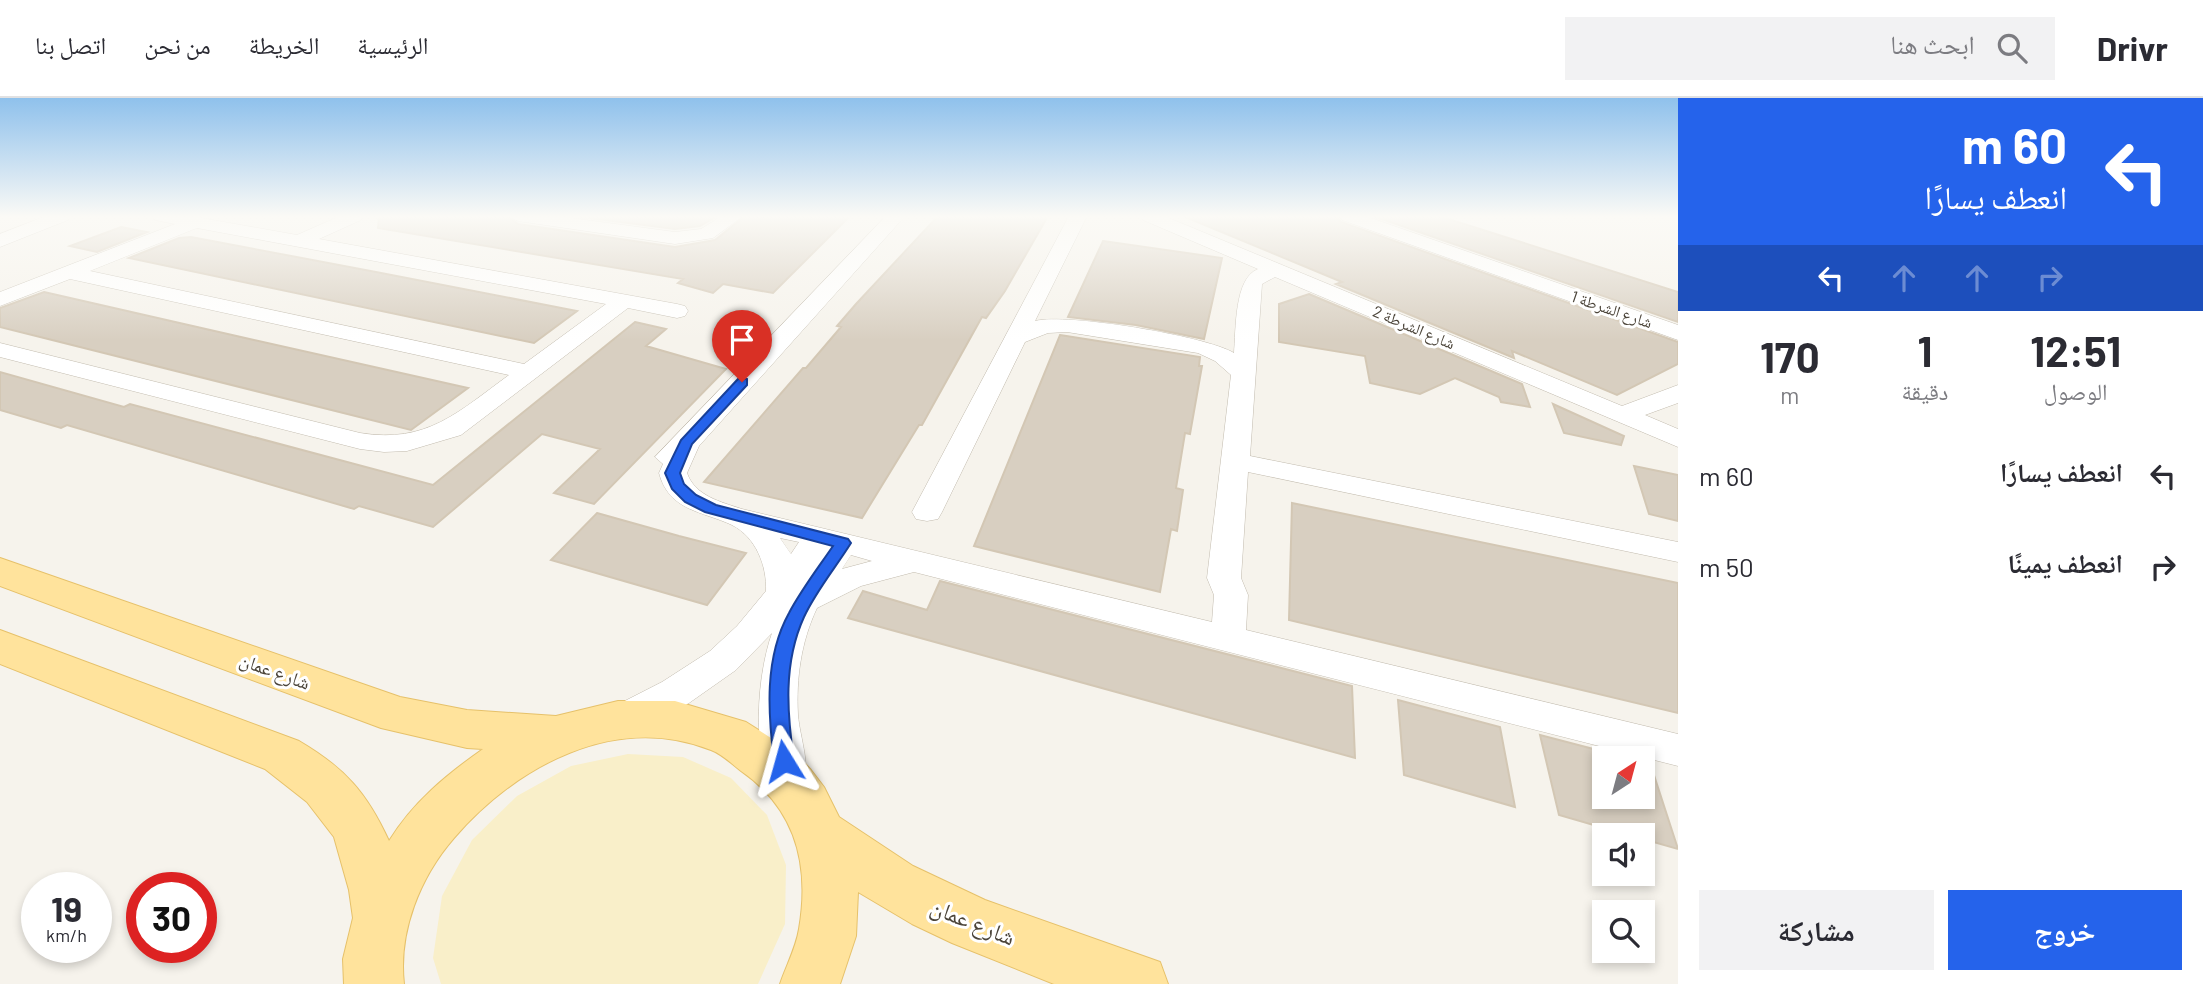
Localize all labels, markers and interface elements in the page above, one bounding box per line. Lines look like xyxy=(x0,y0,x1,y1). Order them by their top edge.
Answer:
search box xyxy=(1565,17,2055,80)
text: ابحث هنا xyxy=(1890,28,1975,59)
text: Drivr xyxy=(2097,28,2168,68)
icon: search xyxy=(1993,29,2031,67)
text: اتصل بنا xyxy=(35,30,106,59)
text: من نحن xyxy=(144,30,211,59)
text: الخريطة xyxy=(249,30,319,59)
text: الرئيسية xyxy=(357,30,429,59)
text: 60 m xyxy=(1962,115,2067,174)
icon: left xyxy=(2091,126,2182,217)
text: انعطف يسارًا xyxy=(1924,177,2067,215)
icon: left xyxy=(1812,259,1850,297)
icon: ahead xyxy=(1885,259,1923,297)
icon: ahead xyxy=(1958,259,1996,297)
icon: right xyxy=(2031,259,2069,297)
street label: شارع الشرطة 1 xyxy=(1568,286,1655,333)
street label: شارع الشرطة 2 xyxy=(1369,301,1458,354)
pin xyxy=(712,310,772,382)
icon: arrive xyxy=(723,321,761,359)
text: 1 xyxy=(1918,325,1932,375)
text: 12:51 xyxy=(2030,325,2121,375)
text: 170 xyxy=(1760,331,1820,381)
text: دقيقة xyxy=(1902,377,1948,405)
text: الوصول xyxy=(2044,377,2108,405)
text: m xyxy=(1780,381,1799,409)
text: انعطف يسارًا xyxy=(2000,456,2123,487)
icon: left xyxy=(2144,457,2182,495)
text: 60 m xyxy=(1699,460,1754,491)
text: انعطف يمينًا xyxy=(2008,547,2123,578)
icon: right xyxy=(2144,548,2182,586)
text: 50 m xyxy=(1699,551,1754,582)
street label: شارع عمان xyxy=(236,647,314,695)
position arrow xyxy=(747,724,821,798)
north arrow xyxy=(1592,746,1656,808)
map controls xyxy=(1592,746,1655,963)
button: sound xyxy=(1592,823,1655,886)
speed limit sign: 30 xyxy=(126,872,217,963)
text: 19 xyxy=(51,887,82,929)
button: مشاركة xyxy=(1699,890,1934,970)
button: خروج xyxy=(1948,890,2182,970)
street label: شارع عمان xyxy=(926,891,1020,953)
button: search xyxy=(1592,900,1655,963)
text: km/h xyxy=(46,924,87,946)

